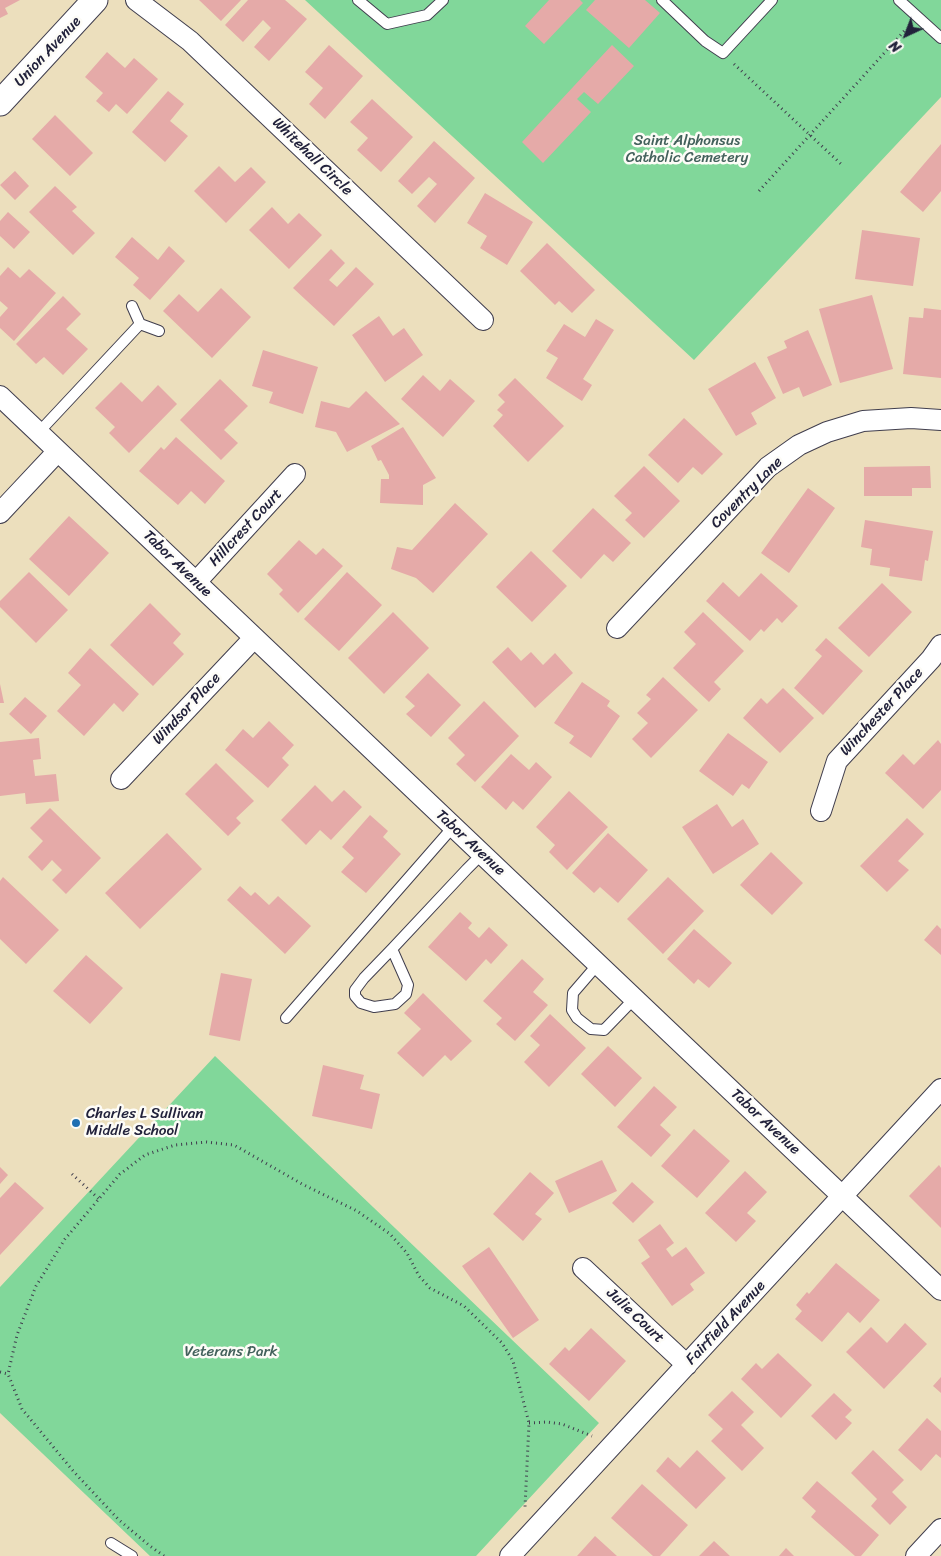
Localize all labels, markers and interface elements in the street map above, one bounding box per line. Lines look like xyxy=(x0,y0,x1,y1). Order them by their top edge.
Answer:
north arrow xyxy=(881,10,931,60)
street label: Union Avenue xyxy=(11,13,85,91)
text: N xyxy=(883,34,908,59)
street label: Whitehall Circle xyxy=(268,114,356,200)
park label: Saint Alphonsus Catholic Cemetery xyxy=(626,132,748,167)
street label: Coventry Lane xyxy=(707,453,787,533)
street label: Hillcrest Court xyxy=(206,486,286,570)
street label: Tabor Avenue xyxy=(139,527,215,601)
street label: Winchester Place xyxy=(837,664,927,760)
street label: Windsor Place xyxy=(149,669,225,749)
street label: Tabor Avenue xyxy=(432,806,508,880)
street label: Tabor Avenue xyxy=(727,1085,803,1159)
place label: Charles L Sullivan Middle School xyxy=(86,1105,203,1140)
marker: Charles L Sullivan Middle School xyxy=(70,1117,82,1129)
street label: Fairfield Avenue xyxy=(682,1277,770,1369)
street label: Julie Court xyxy=(602,1285,668,1347)
park label: Veterans Park xyxy=(184,1343,278,1361)

